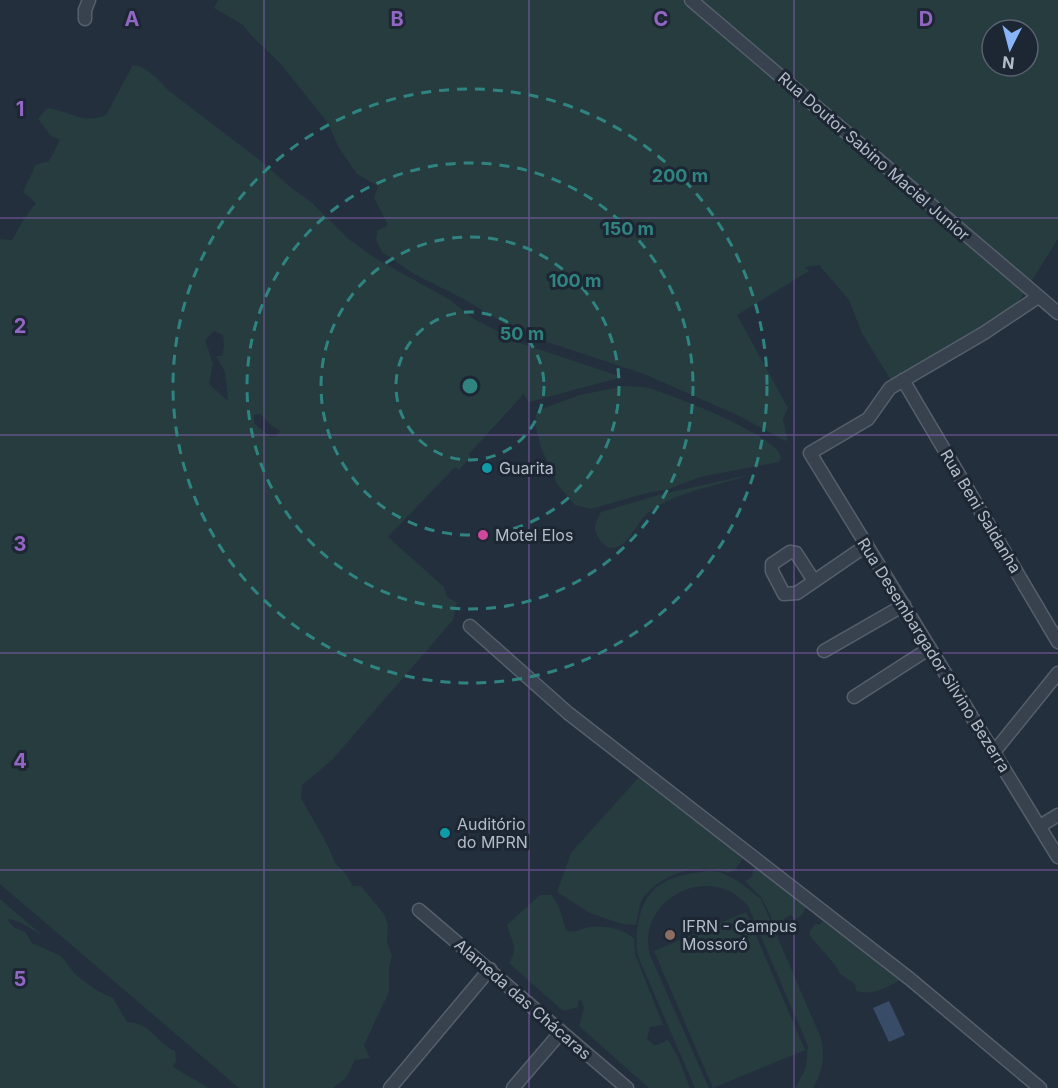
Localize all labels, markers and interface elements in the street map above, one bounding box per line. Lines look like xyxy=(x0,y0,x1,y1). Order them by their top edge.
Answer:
text: A xyxy=(125,7,140,31)
text: B xyxy=(390,7,404,31)
text: C xyxy=(654,7,668,31)
text: D xyxy=(919,7,933,31)
north arrow xyxy=(980,18,1040,78)
text: N xyxy=(1001,52,1016,74)
street label: Rua Doutor Sabino Maciel Junior xyxy=(774,67,974,245)
text: 1 xyxy=(16,97,24,121)
text: 200 m xyxy=(652,165,708,186)
text: 150 m xyxy=(602,218,654,239)
text: 100 m xyxy=(549,270,601,291)
text: 2 xyxy=(14,314,26,338)
text: 50 m xyxy=(500,323,544,344)
centre of rings xyxy=(460,376,480,396)
street label: Rua Beni Saldanha xyxy=(936,446,1026,576)
place label: Guarita xyxy=(499,458,554,478)
marker: Guarita xyxy=(480,461,494,475)
place label: Motel Elos xyxy=(495,525,573,545)
marker: Motel Elos xyxy=(476,528,490,542)
text: 3 xyxy=(14,532,26,556)
street label: Rua Desembargador Silvino Bezerra xyxy=(853,534,1015,776)
text: 4 xyxy=(13,749,27,773)
place label: Auditório do MPRN xyxy=(457,814,528,852)
marker: Auditório do MPRN xyxy=(438,826,452,840)
place label: IFRN - Campus Mossoró xyxy=(682,916,797,954)
marker: IFRN - Campus Mossoró xyxy=(663,928,677,942)
street label: Alameda das Chácaras xyxy=(451,934,595,1064)
text: 5 xyxy=(14,967,26,991)

